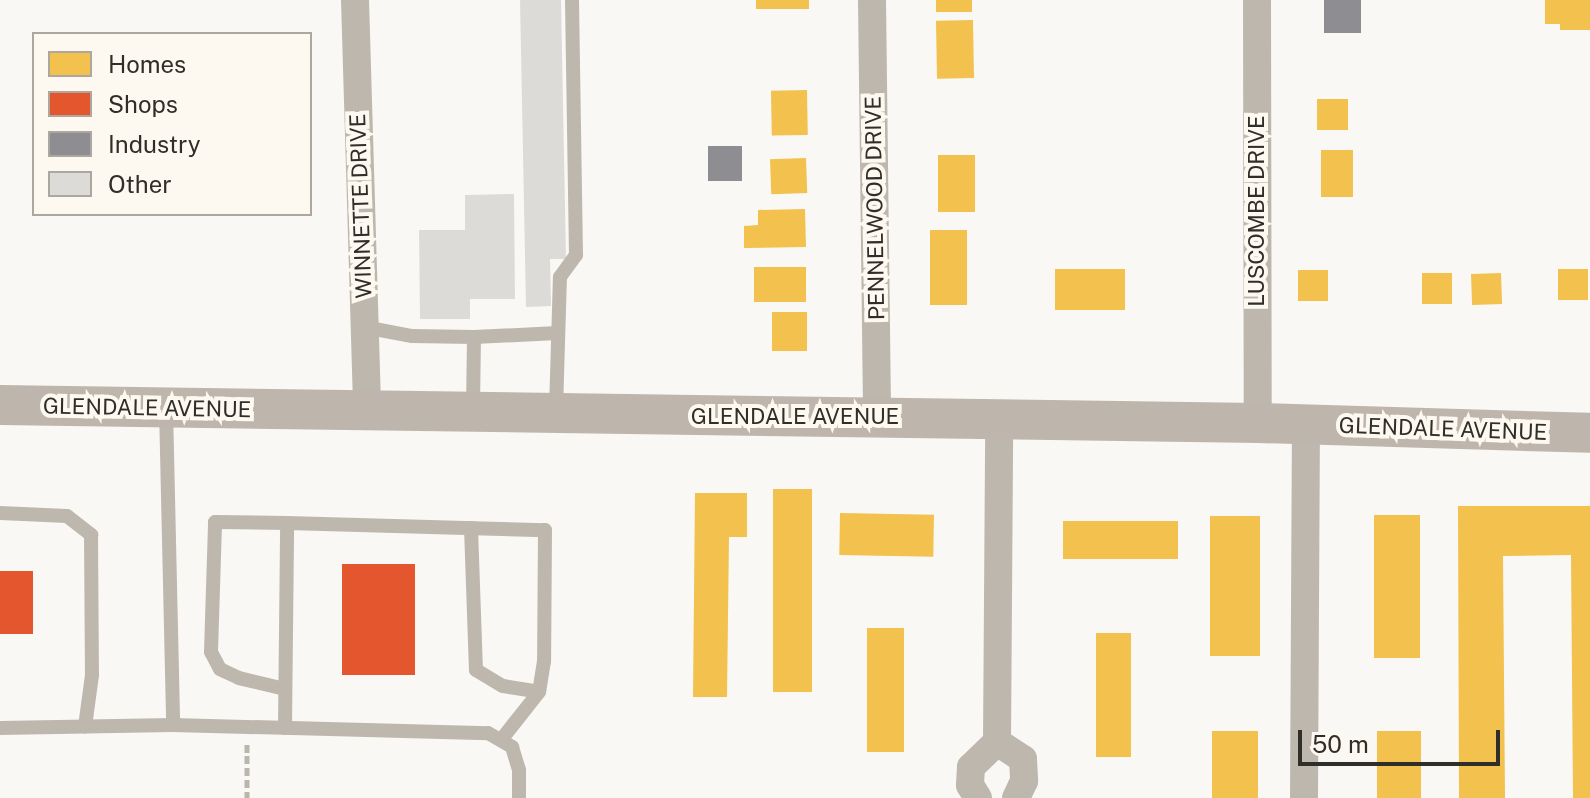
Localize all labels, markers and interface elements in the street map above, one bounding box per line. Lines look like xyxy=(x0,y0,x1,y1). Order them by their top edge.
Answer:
legend xyxy=(32,32,312,216)
text: Homes xyxy=(108,50,186,78)
text: Shops xyxy=(108,90,178,118)
street label: PENNELWOOD DRIVE xyxy=(860,96,890,320)
street label: WINNETTE DRIVE xyxy=(345,113,377,299)
street label: LUSCOMBE DRIVE xyxy=(1244,115,1270,307)
text: Industry xyxy=(108,130,201,158)
text: Other xyxy=(108,170,172,198)
street label: GLENDALE AVENUE xyxy=(43,393,251,423)
street label: GLENDALE AVENUE xyxy=(691,404,899,430)
street label: GLENDALE AVENUE xyxy=(1338,412,1548,446)
scale bar xyxy=(1302,714,1504,764)
text: 50 m xyxy=(1312,730,1369,758)

